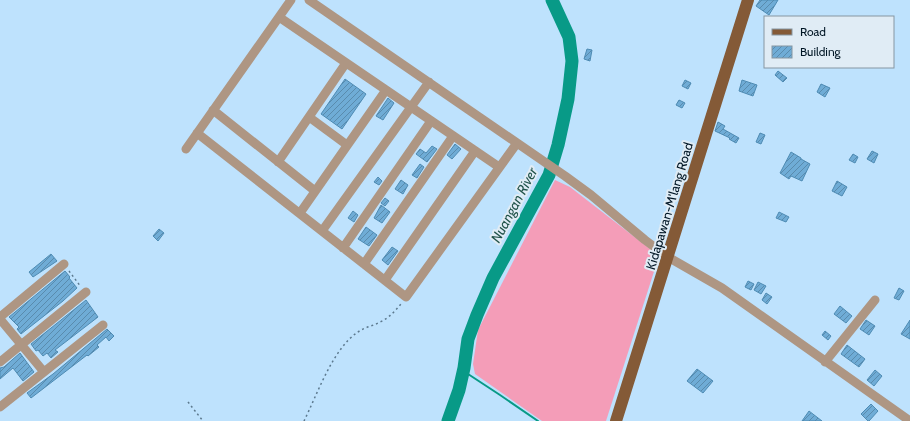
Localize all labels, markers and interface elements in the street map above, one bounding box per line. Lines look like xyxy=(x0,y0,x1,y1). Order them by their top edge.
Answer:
legend xyxy=(764,16,894,68)
text: Road xyxy=(800,24,826,39)
text: Building xyxy=(800,44,842,59)
street label: Kidapawan-M'lang Road xyxy=(642,140,696,272)
water label: Nuangan River xyxy=(487,164,542,246)

